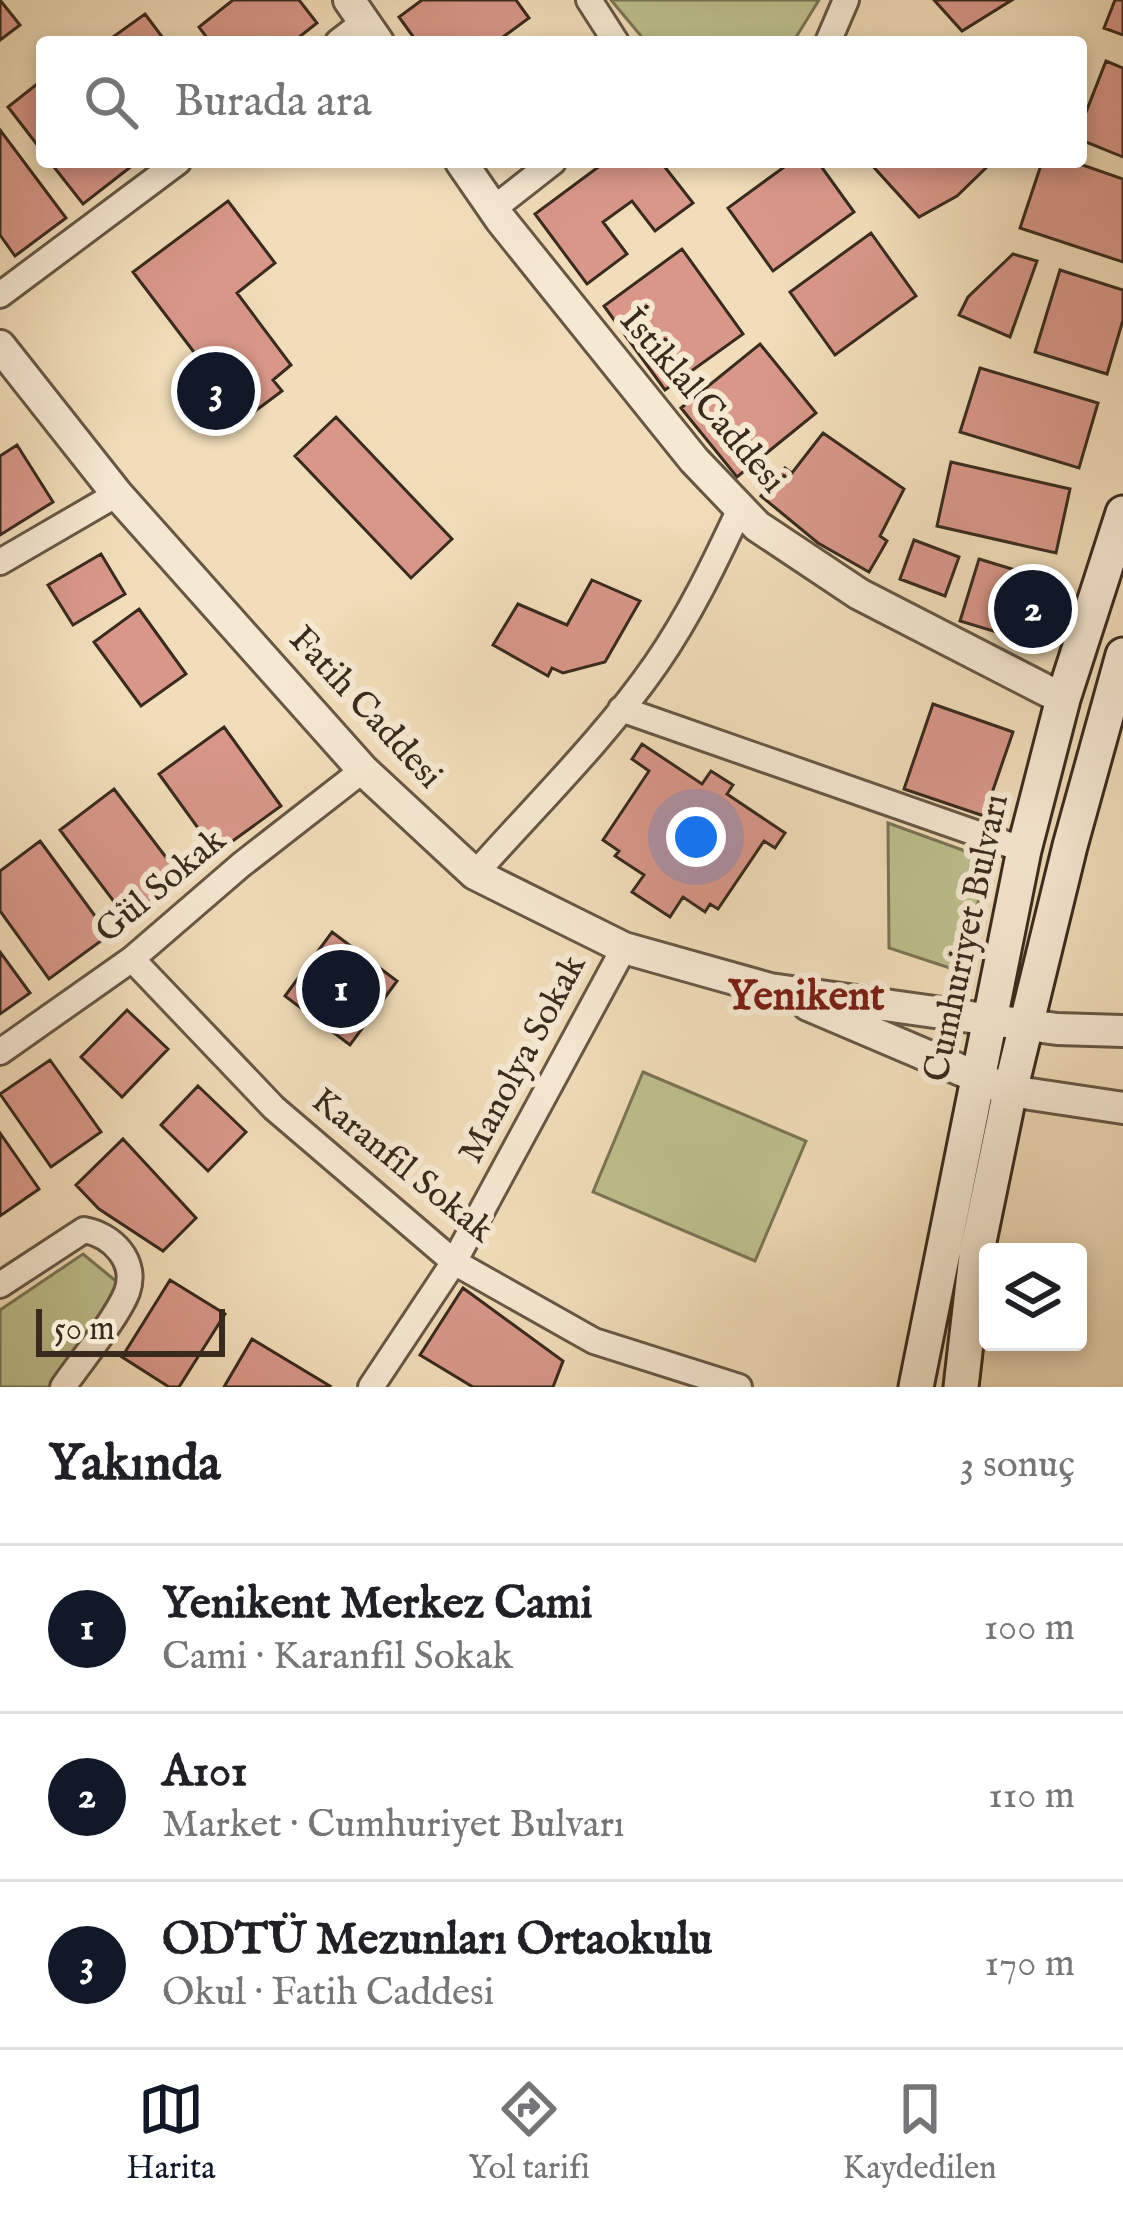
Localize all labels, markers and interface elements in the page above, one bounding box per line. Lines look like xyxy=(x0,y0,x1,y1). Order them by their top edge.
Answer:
search box xyxy=(36,36,1087,168)
icon: search xyxy=(78,69,144,135)
text: Burada ara xyxy=(174,74,372,131)
street label: İstiklal Caddesi xyxy=(609,299,795,503)
pin: 3 xyxy=(177,346,255,436)
pin: 2 xyxy=(994,564,1072,654)
street label: Fatih Caddesi xyxy=(278,617,452,799)
street label: Cumhuriyet Bulvarı xyxy=(914,790,1020,1086)
your location xyxy=(666,807,726,867)
street label: Gül Sokak xyxy=(86,818,236,954)
pin: 1 xyxy=(302,944,380,1034)
street label: Manolya Sokak xyxy=(449,946,598,1171)
district label: Yenikent xyxy=(727,971,885,1024)
street label: Karanfil Sokak xyxy=(301,1078,503,1254)
map controls xyxy=(979,1243,1087,1351)
button: layers xyxy=(979,1243,1087,1351)
scale bar xyxy=(36,1303,225,1356)
text: 50 m xyxy=(54,1309,115,1351)
text: Yakında xyxy=(48,1433,221,1498)
text: 3 sonuç xyxy=(960,1441,1075,1490)
text: Yenikent Merkez Cami xyxy=(162,1576,593,1633)
text: 1 xyxy=(80,1604,94,1653)
text: 100 m xyxy=(984,1604,1075,1653)
text: Cami · Karanfil Sokak xyxy=(162,1633,513,1682)
text: A101 xyxy=(162,1744,248,1801)
text: 2 xyxy=(78,1772,96,1821)
text: 110 m xyxy=(988,1772,1075,1821)
text: Market · Cumhuriyet Bulvarı xyxy=(162,1801,624,1850)
text: ODTÜ Mezunları Ortaokulu xyxy=(162,1912,712,1969)
text: 3 xyxy=(80,1940,94,1989)
text: 170 m xyxy=(984,1940,1075,1989)
text: Okul · Fatih Caddesi xyxy=(162,1969,494,2018)
tab: Harita xyxy=(126,2076,215,2190)
tab: Yol tarifi xyxy=(468,2076,590,2190)
tab: Kaydedilen xyxy=(843,2076,997,2190)

